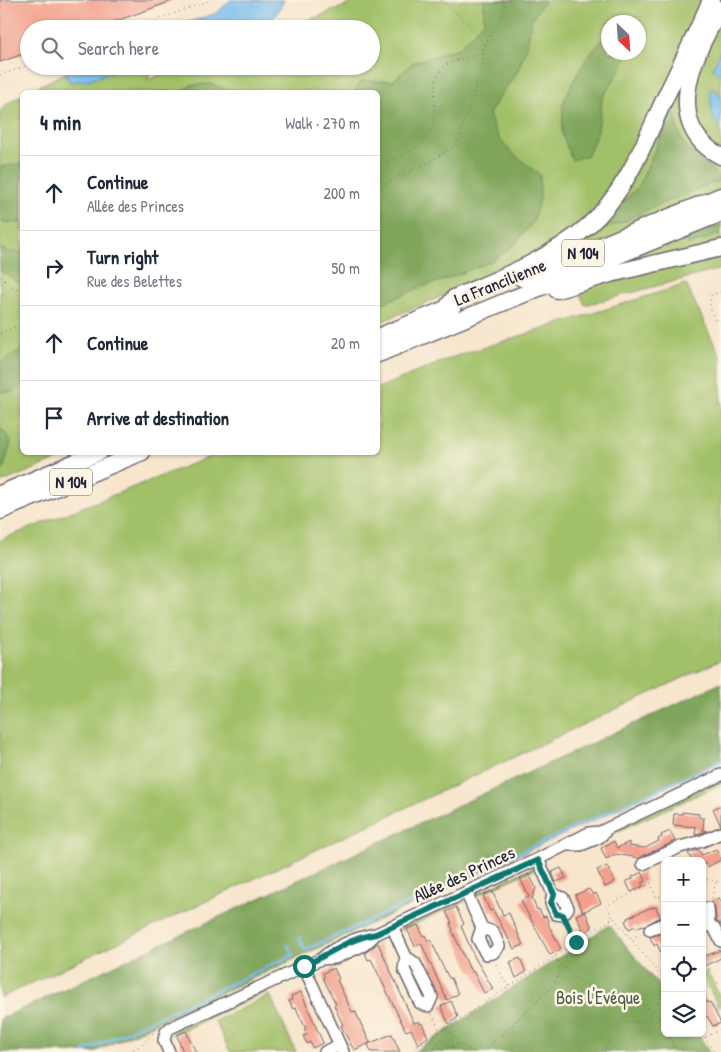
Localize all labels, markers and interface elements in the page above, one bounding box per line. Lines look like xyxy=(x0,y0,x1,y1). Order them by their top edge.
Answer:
north arrow xyxy=(601,15,646,60)
search box xyxy=(20,20,380,75)
icon: search xyxy=(38,34,66,62)
text: Search here xyxy=(78,35,159,61)
text: 4 min xyxy=(40,108,81,137)
text: Walk · 270 m xyxy=(285,112,360,134)
text: Continue xyxy=(87,169,148,195)
icon: ahead xyxy=(40,179,68,207)
text: 200 m xyxy=(324,182,360,204)
text: Allée des Princes xyxy=(87,195,184,217)
road number: N 104 xyxy=(562,240,604,266)
text: Turn right xyxy=(87,244,158,270)
street label: La Francilienne xyxy=(450,252,550,312)
icon: right xyxy=(40,254,68,282)
text: 50 m xyxy=(332,257,360,279)
text: Rue des Belettes xyxy=(87,270,182,292)
icon: ahead xyxy=(40,329,68,357)
text: Continue xyxy=(87,330,148,356)
text: 20 m xyxy=(331,332,360,354)
icon: arrive xyxy=(40,404,68,432)
text: Arrive at destination xyxy=(87,405,229,431)
road number: N 104 xyxy=(50,468,92,496)
street label: Allée des Princes xyxy=(409,840,519,908)
map controls xyxy=(661,857,706,1037)
button: + xyxy=(661,857,706,902)
button: − xyxy=(661,902,706,947)
route end xyxy=(565,931,588,954)
button: locate xyxy=(661,947,706,992)
route start xyxy=(293,955,316,978)
park label: Bois l'Evéque xyxy=(556,985,640,1010)
button: layers xyxy=(661,992,706,1037)

